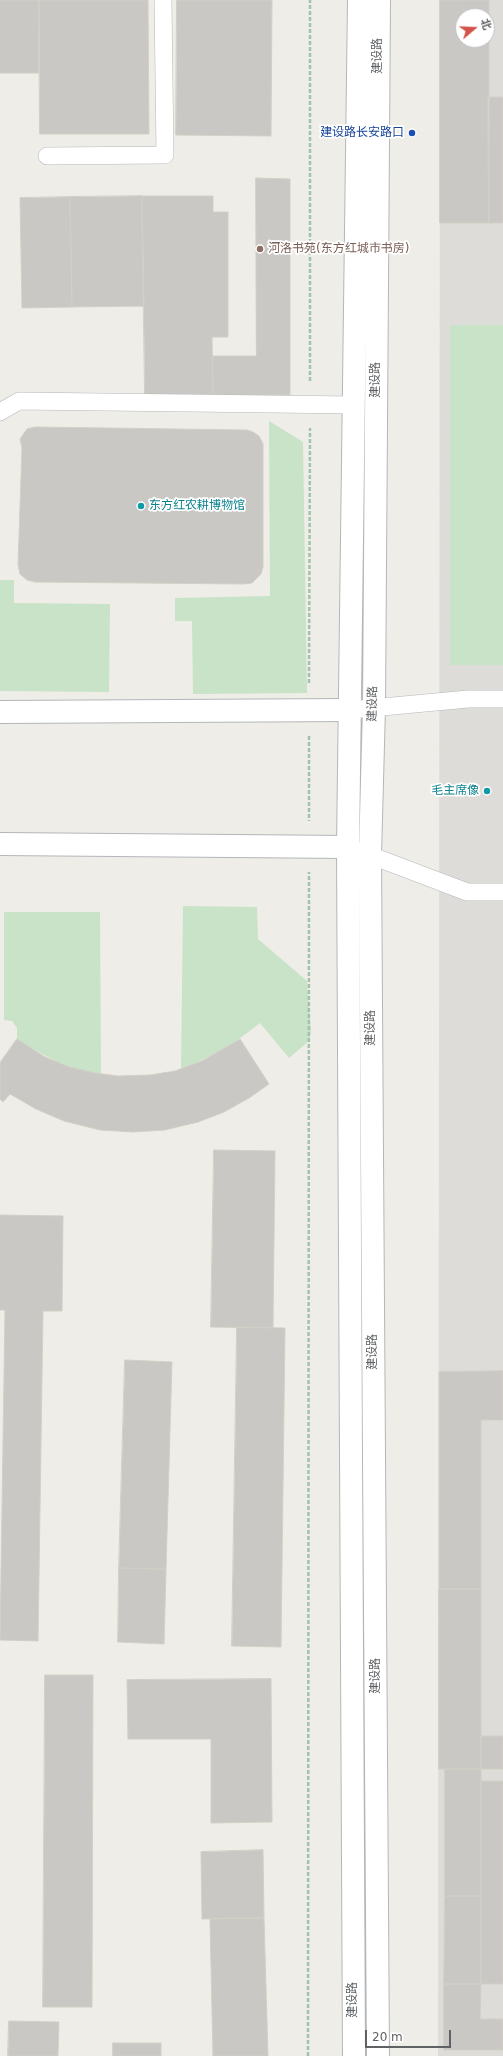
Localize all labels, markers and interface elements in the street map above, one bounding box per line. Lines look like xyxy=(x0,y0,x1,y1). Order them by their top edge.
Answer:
north arrow xyxy=(455,8,495,48)
text: 北 xyxy=(478,17,494,32)
street label: 建设路 xyxy=(371,38,385,74)
place label: 建设路长安路口 xyxy=(320,126,404,140)
marker: 建设路长安路口 xyxy=(407,128,417,138)
place label: 河洛书苑(东方红城市书房) xyxy=(268,242,409,256)
marker: 河洛书苑(东方红城市书房) xyxy=(255,244,265,254)
street label: 建设路 xyxy=(369,362,383,398)
place label: 东方红农耕博物馆 xyxy=(149,499,245,513)
marker: 东方红农耕博物馆 xyxy=(136,501,146,511)
street label: 建设路 xyxy=(365,686,381,722)
place label: 毛主席像 xyxy=(431,784,479,798)
marker: 毛主席像 xyxy=(482,786,492,796)
street label: 建设路 xyxy=(364,1010,378,1046)
street label: 建设路 xyxy=(366,1334,380,1370)
street label: 建设路 xyxy=(369,1658,383,1694)
street label: 建设路 xyxy=(346,1982,360,2018)
scale bar xyxy=(367,2022,453,2048)
text: 20 m xyxy=(372,2030,403,2044)

